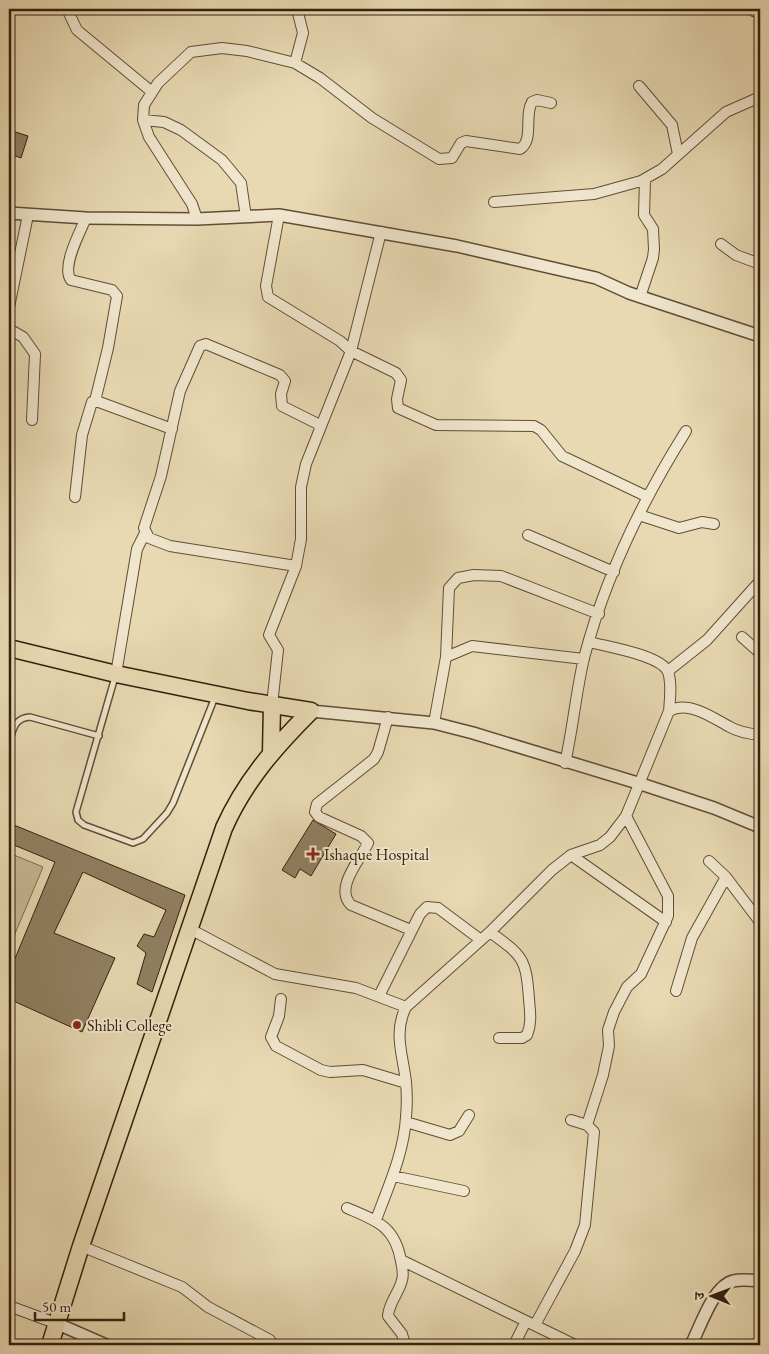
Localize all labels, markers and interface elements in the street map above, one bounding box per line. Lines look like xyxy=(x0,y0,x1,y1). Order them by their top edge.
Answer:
place label: Ishaque Hospital xyxy=(324,844,429,865)
marker: Ishaque Hospital xyxy=(306,847,320,861)
place label: Shibli College xyxy=(87,1015,172,1036)
marker: Shibli College xyxy=(71,1019,83,1031)
north arrow xyxy=(686,1272,736,1322)
scale bar xyxy=(35,1289,124,1321)
text: उ xyxy=(690,1291,708,1300)
text: 50 m xyxy=(42,1297,71,1316)

